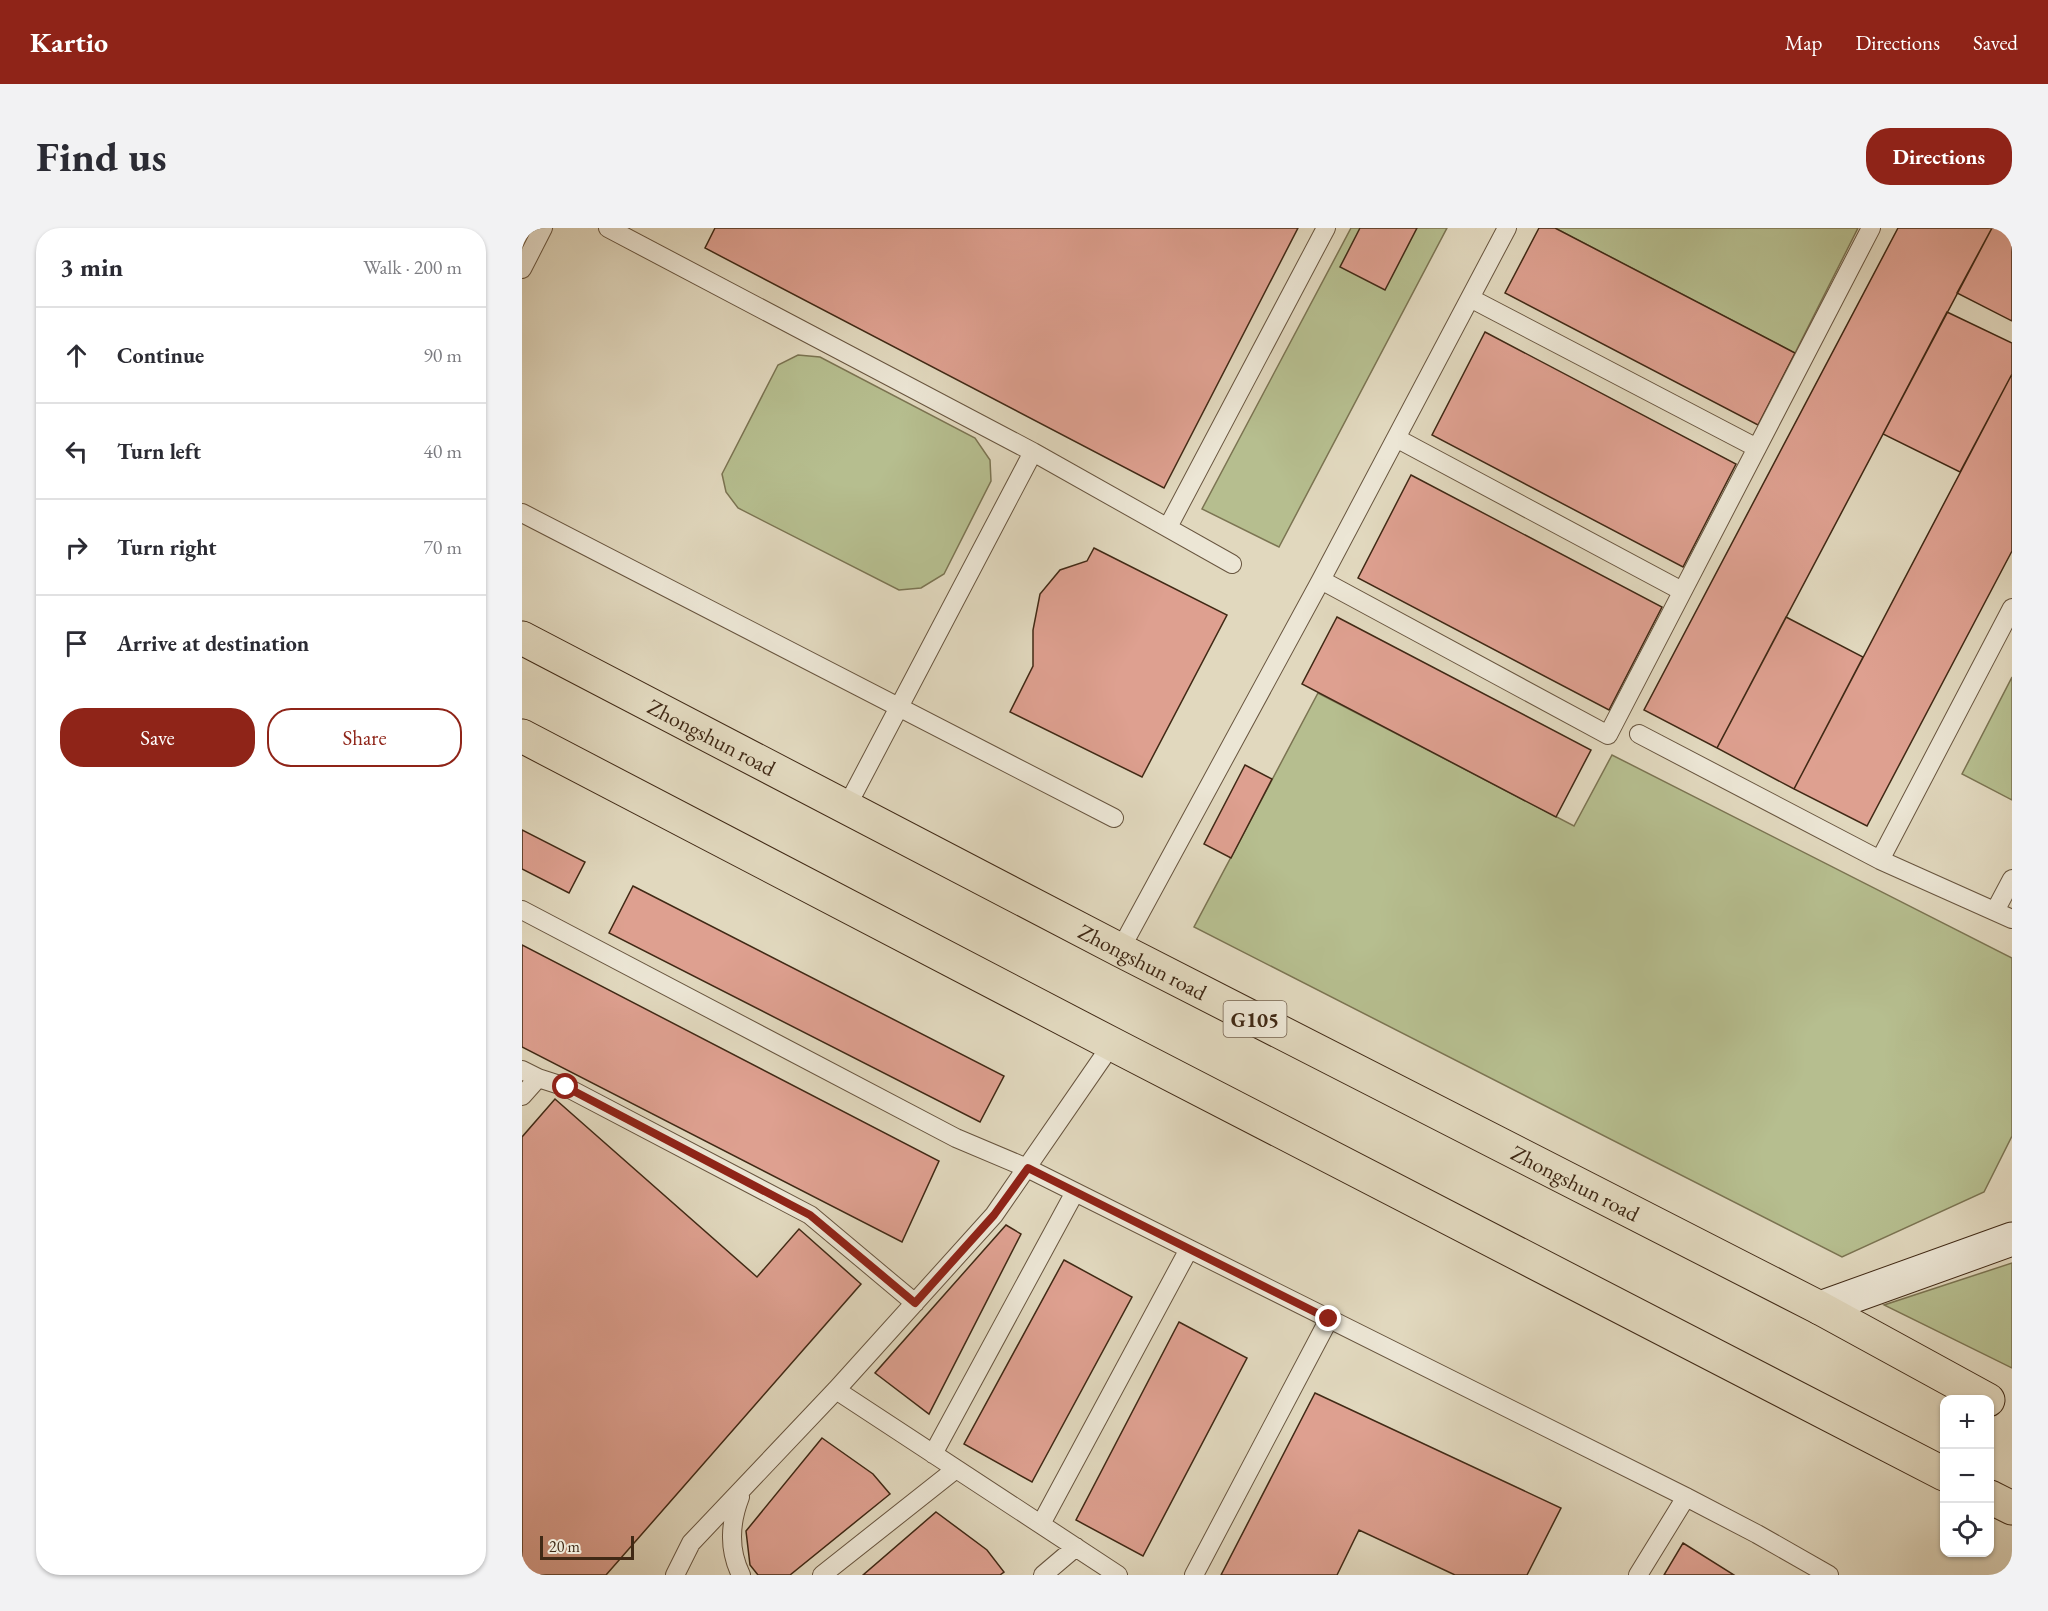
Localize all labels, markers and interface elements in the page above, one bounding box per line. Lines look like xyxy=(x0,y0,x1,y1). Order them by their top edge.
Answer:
text: Kartio xyxy=(30,24,108,60)
text: Map xyxy=(1785,29,1822,56)
text: Directions xyxy=(1855,29,1940,56)
text: Saved xyxy=(1973,29,2018,56)
button: Directions xyxy=(1866,128,2012,185)
text: Find us xyxy=(36,129,167,184)
text: 3 min xyxy=(60,250,123,284)
text: Walk · 200 m xyxy=(363,254,462,280)
icon: ahead xyxy=(60,339,93,372)
text: Continue xyxy=(117,341,204,370)
text: 90 m xyxy=(423,342,462,368)
icon: left xyxy=(60,435,93,468)
text: Turn left xyxy=(117,437,201,466)
text: 40 m xyxy=(423,438,462,464)
icon: right xyxy=(60,531,93,564)
text: Turn right xyxy=(117,533,216,562)
text: 70 m xyxy=(423,534,462,560)
icon: arrive xyxy=(60,627,93,660)
text: Arrive at destination xyxy=(117,629,309,658)
street label: Zhongshun road xyxy=(643,692,782,783)
button: Save xyxy=(60,708,255,767)
button: Share xyxy=(267,708,462,767)
street label: Zhongshun road xyxy=(1074,916,1213,1007)
road number: G105 xyxy=(1224,1001,1286,1037)
route start xyxy=(552,1073,578,1099)
street label: Zhongshun road xyxy=(1506,1138,1645,1228)
route end xyxy=(1315,1305,1341,1331)
map controls xyxy=(1940,1395,1994,1557)
button: + xyxy=(1940,1395,1994,1449)
button: − xyxy=(1940,1449,1994,1503)
button: locate xyxy=(1940,1503,1994,1557)
scale bar xyxy=(540,1533,634,1560)
text: 20 m xyxy=(549,1536,580,1557)

